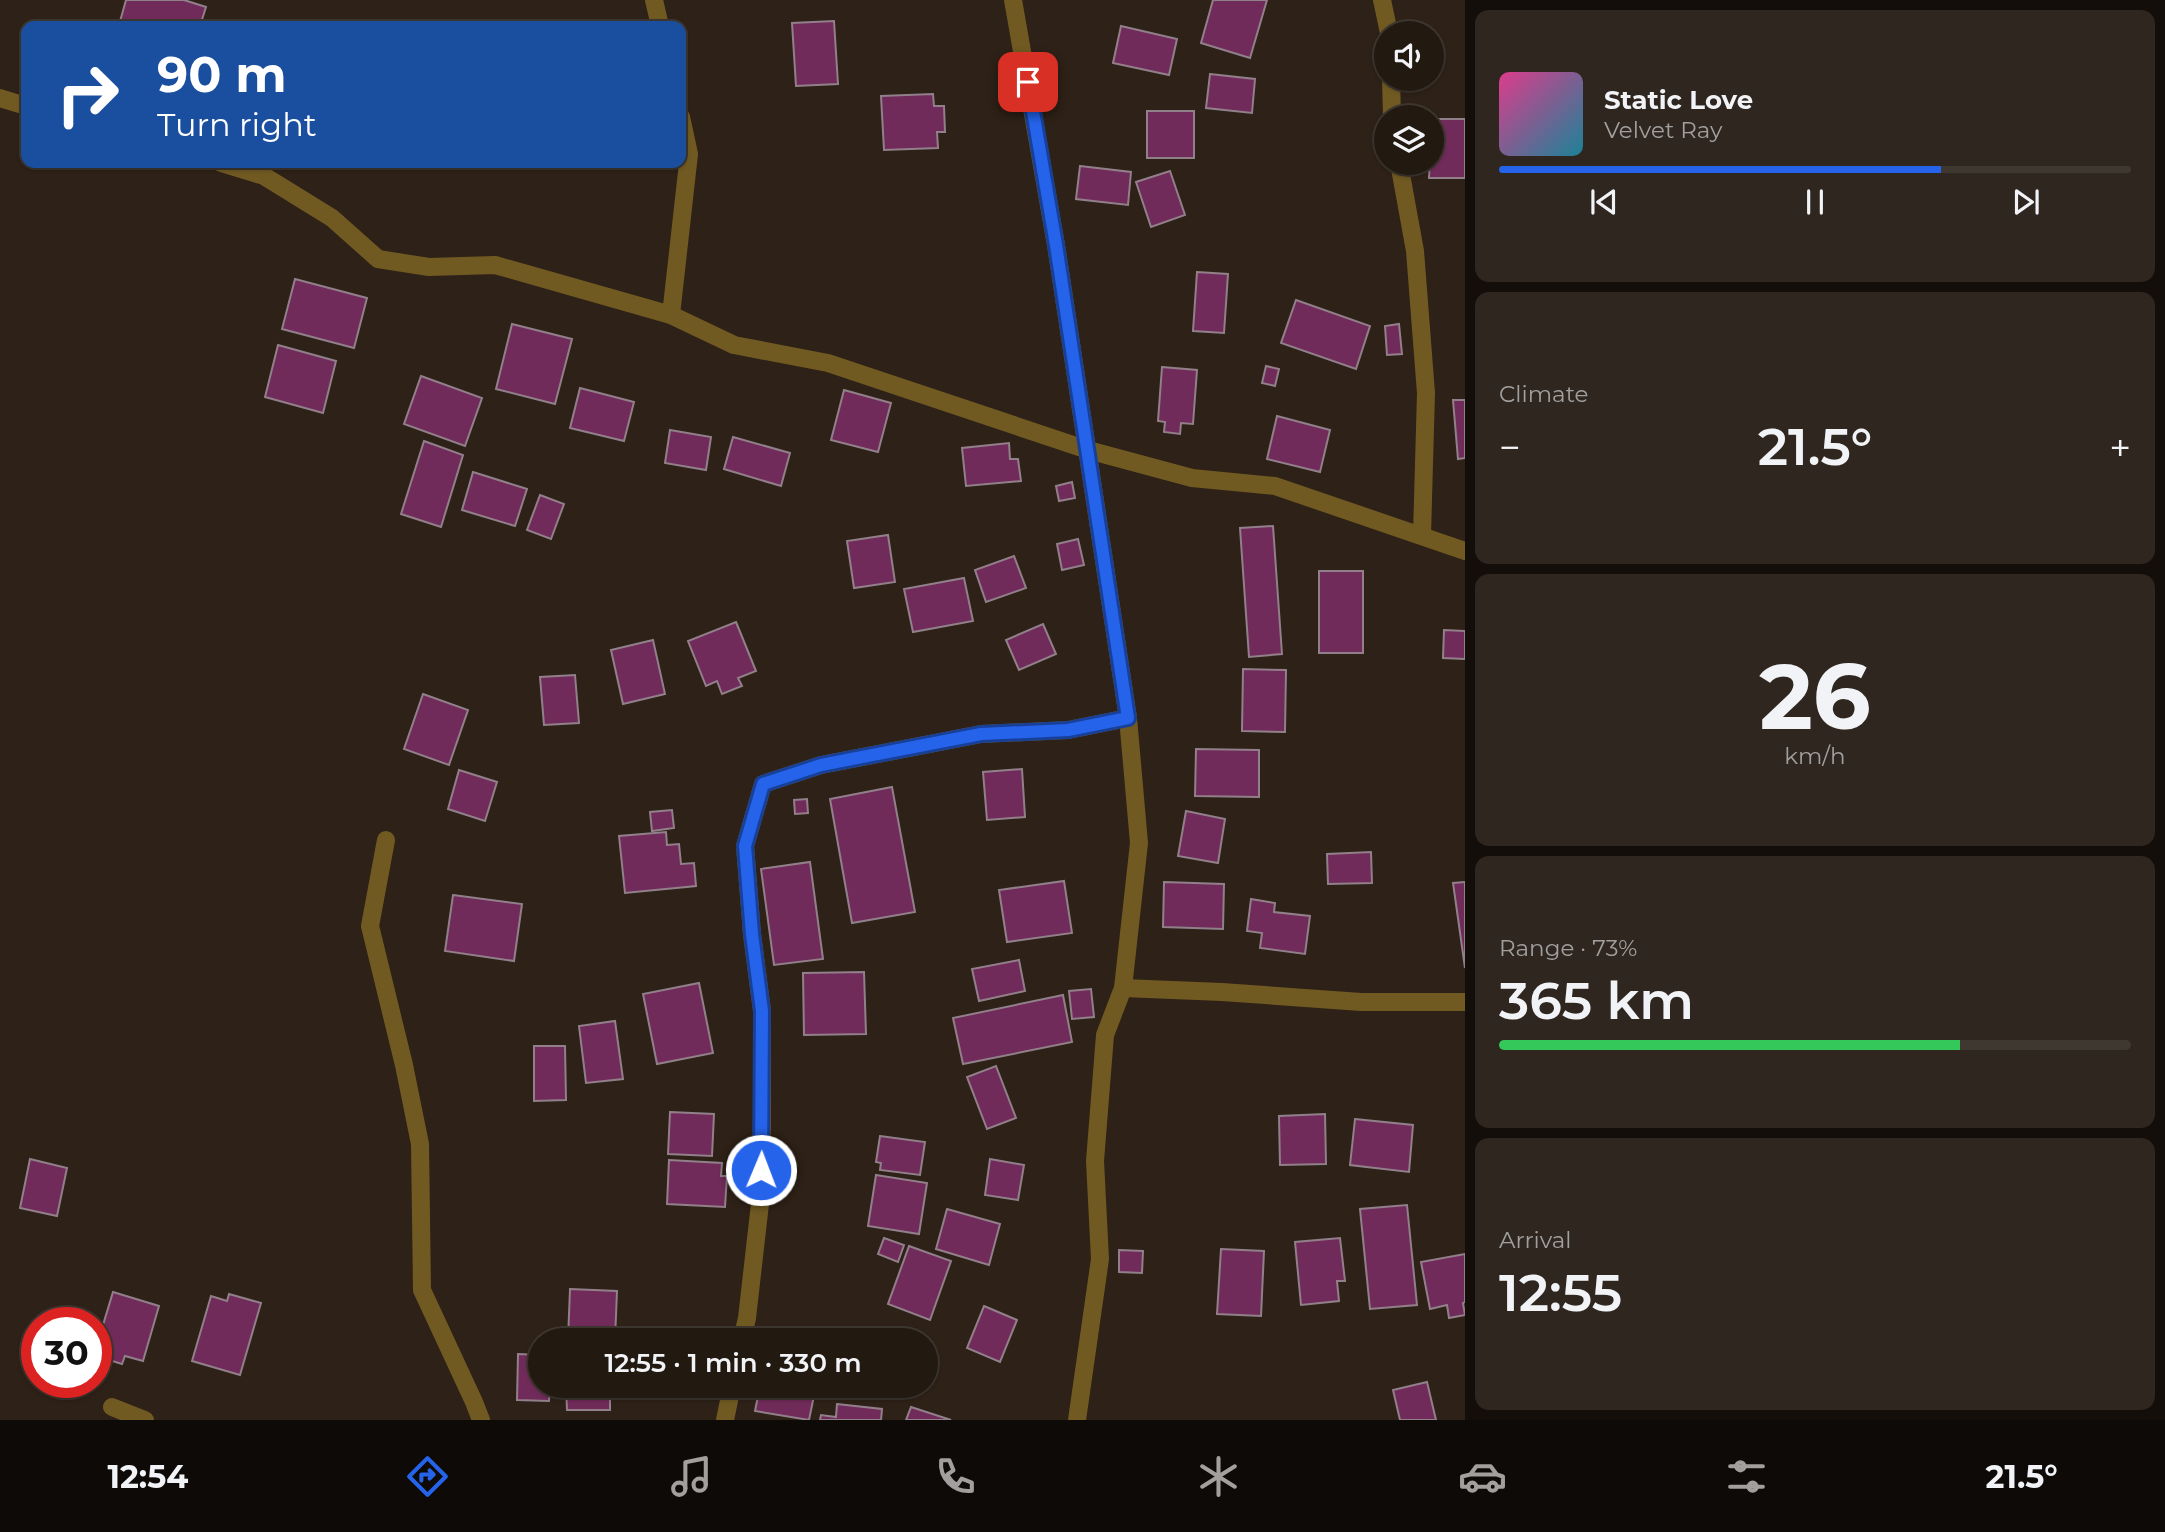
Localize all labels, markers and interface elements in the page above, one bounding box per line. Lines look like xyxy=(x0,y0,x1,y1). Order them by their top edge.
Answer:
map controls xyxy=(1374,21,1444,175)
button: sound xyxy=(1374,21,1444,91)
text: 90 m xyxy=(157,45,287,104)
icon: right xyxy=(42,49,133,140)
pin xyxy=(998,52,1058,112)
icon: arrive xyxy=(1009,63,1047,101)
text: Static Love xyxy=(1604,84,1753,116)
text: Turn right xyxy=(157,105,317,144)
button: layers xyxy=(1374,105,1444,175)
text: Velvet Ray xyxy=(1604,116,1722,144)
icon: previous xyxy=(1585,183,1623,221)
icon: pause xyxy=(1796,183,1834,221)
icon: next xyxy=(2007,183,2045,221)
text: Climate xyxy=(1499,380,1588,408)
text: 21.5° xyxy=(1758,415,1872,478)
text: − xyxy=(1499,424,1521,471)
text: + xyxy=(2109,424,2131,471)
text: 26 xyxy=(1759,641,1871,752)
text: km/h xyxy=(1784,742,1846,770)
text: Range · 73% xyxy=(1499,934,1637,962)
text: 365 km xyxy=(1499,969,1694,1032)
position arrow xyxy=(724,1133,798,1207)
text: Arrival xyxy=(1499,1226,1572,1254)
text: 12:55 xyxy=(1499,1261,1622,1324)
speed limit sign: 30 xyxy=(21,1307,112,1398)
text: 12:55 · 1 min · 330 m xyxy=(604,1347,862,1379)
icon: directions xyxy=(403,1452,452,1501)
icon: music xyxy=(667,1452,716,1501)
icon: phone xyxy=(931,1452,980,1501)
icon: climate xyxy=(1194,1452,1243,1501)
icon: car xyxy=(1458,1452,1507,1501)
icon: filters xyxy=(1722,1452,1771,1501)
text: 12:54 xyxy=(107,1457,188,1496)
text: 21.5° xyxy=(1986,1457,2058,1496)

